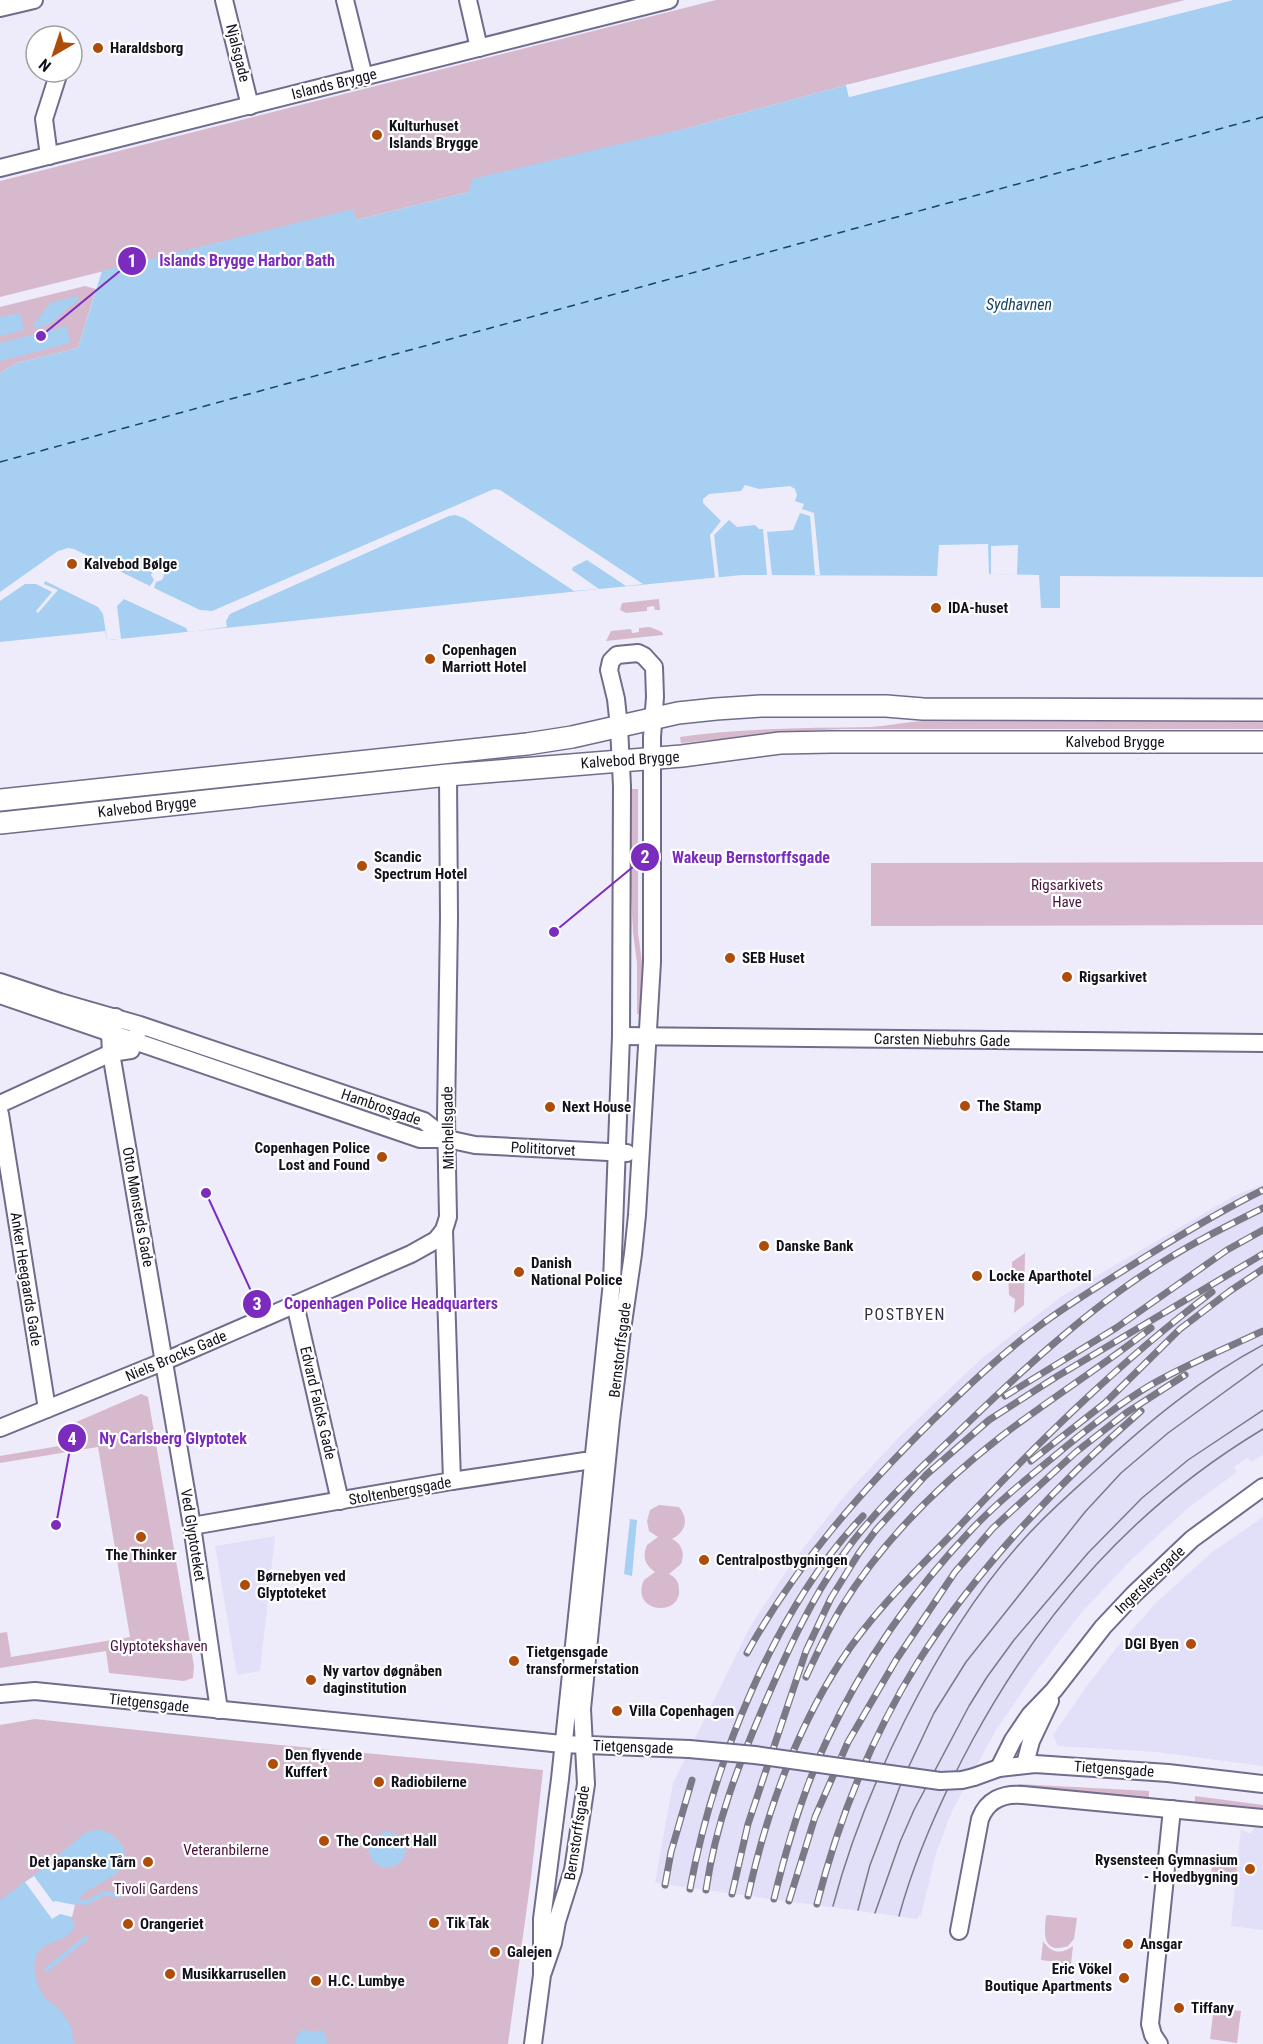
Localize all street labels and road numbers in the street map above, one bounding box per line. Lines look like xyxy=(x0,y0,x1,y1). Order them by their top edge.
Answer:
street label: Njalsgade xyxy=(222,22,254,84)
street label: Islands Brygge xyxy=(290,65,378,103)
street label: Kalvebod Brygge xyxy=(1066,733,1164,751)
street label: Kalvebod Brygge xyxy=(580,748,680,772)
street label: Kalvebod Brygge xyxy=(97,793,197,821)
street label: Carsten Niebuhrs Gade xyxy=(874,1030,1010,1050)
street label: Hambrosgade xyxy=(339,1085,423,1129)
street label: Mitchellsgade xyxy=(438,1086,458,1170)
street label: Polititorvet xyxy=(510,1138,576,1160)
street label: Otto Mønsteds Gade xyxy=(119,1146,157,1268)
street label: Anker Heegaards Gade xyxy=(7,1211,45,1347)
street label: Bernstorffsgade xyxy=(605,1301,635,1399)
street label: Niels Brocks Gade xyxy=(123,1327,229,1385)
street label: Edvard Falcks Gade xyxy=(296,1345,340,1461)
street label: Stoltenbergsgade xyxy=(347,1473,453,1509)
street label: Ved Glyptoteket xyxy=(177,1488,209,1582)
street label: Ingerslevsgade xyxy=(1112,1542,1188,1618)
street label: Tietgensgade xyxy=(108,1690,190,1716)
street label: Tietgensgade xyxy=(593,1737,673,1757)
street label: Tietgensgade xyxy=(1073,1757,1155,1781)
street label: Bernstorffsgade xyxy=(561,1784,593,1882)

